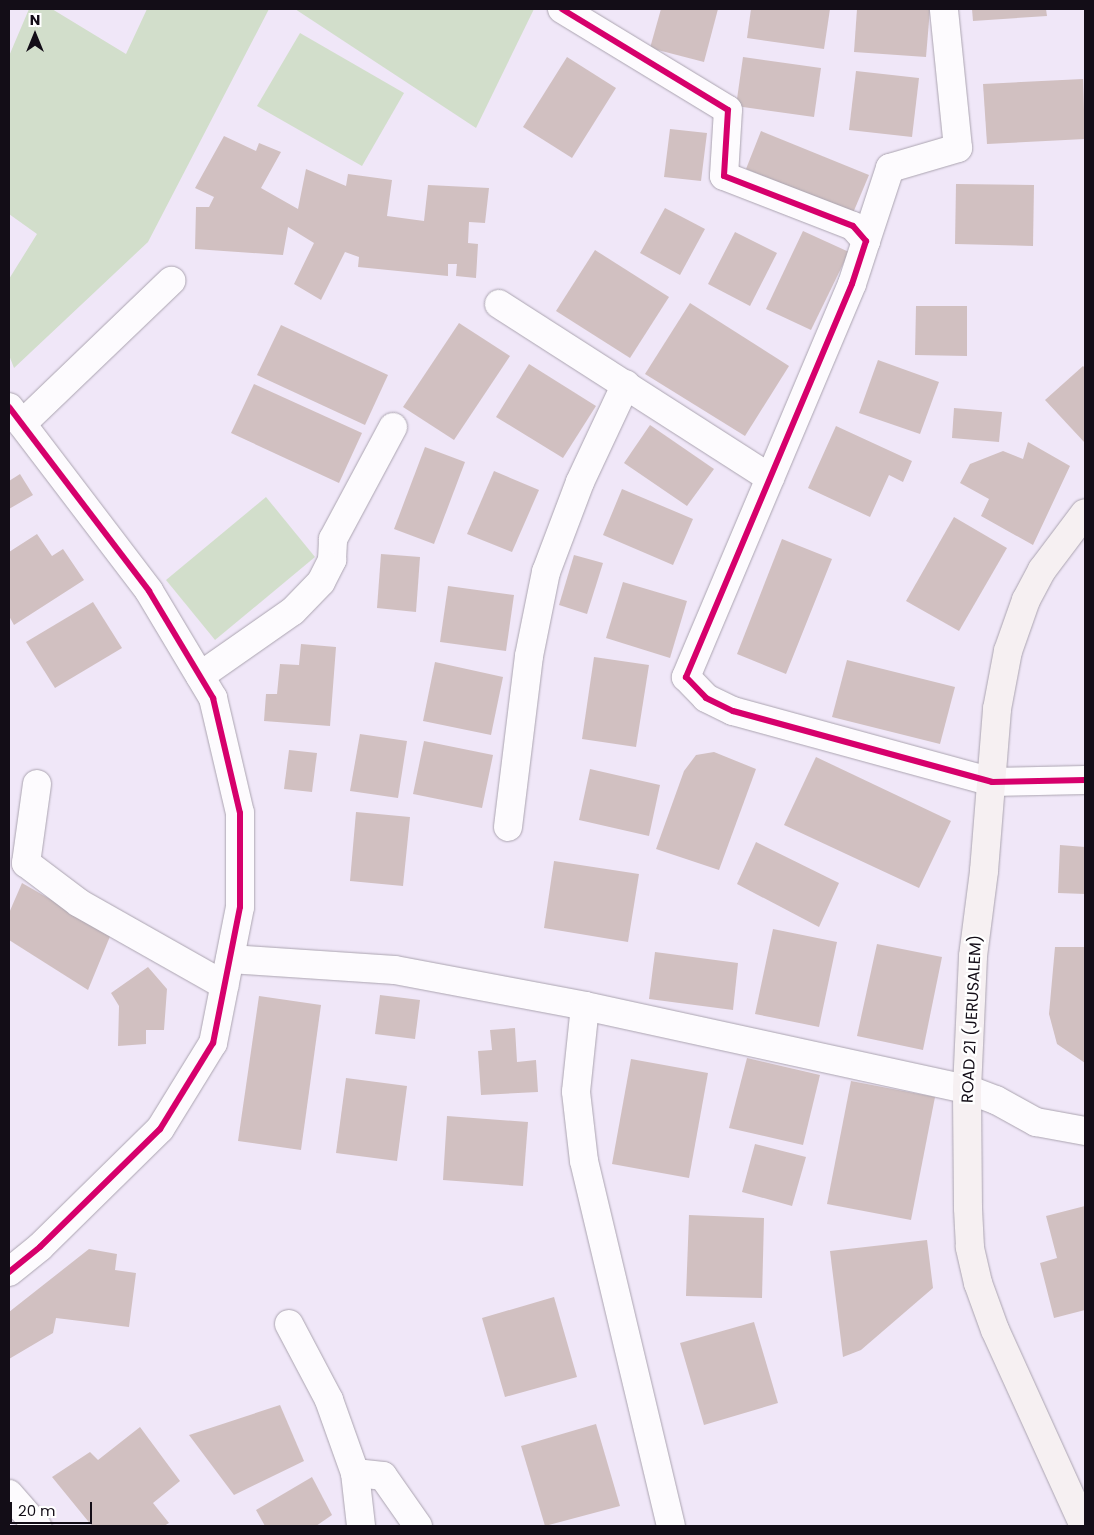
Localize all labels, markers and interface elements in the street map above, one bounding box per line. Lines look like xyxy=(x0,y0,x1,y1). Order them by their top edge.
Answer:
north arrow xyxy=(10,10,60,60)
text: N xyxy=(30,10,40,30)
street label: ROAD 21 (JERUSALEM) xyxy=(958,935,986,1103)
scale bar xyxy=(12,1492,95,1524)
text: 20 m xyxy=(18,1500,56,1521)

